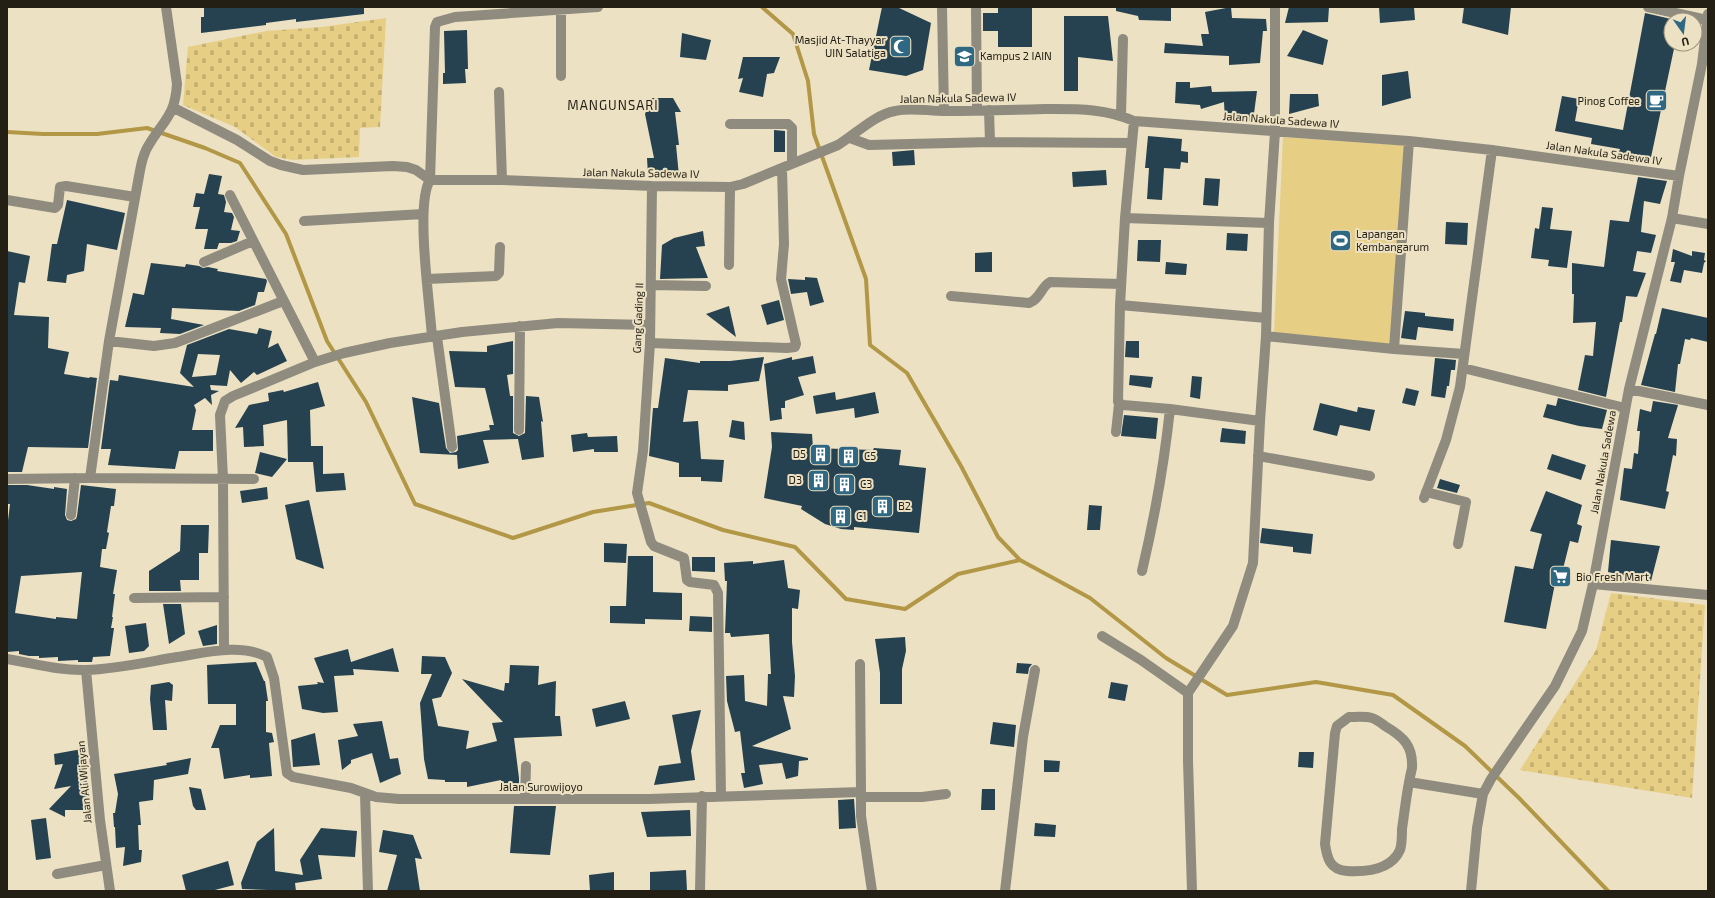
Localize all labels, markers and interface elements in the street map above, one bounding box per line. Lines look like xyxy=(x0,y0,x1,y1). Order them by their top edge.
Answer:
north arrow xyxy=(1663,12,1703,52)
place label: Masjid At-Thayyar UIN Salatiga xyxy=(795,33,887,59)
mosque icon: Masjid At-Thayyar UIN Salatiga xyxy=(888,33,914,59)
text: U xyxy=(1680,35,1691,49)
school or university icon: Kampus 2 IAIN xyxy=(951,43,977,69)
place label: Kampus 2 IAIN xyxy=(980,49,1052,62)
cafe icon: Pinog Coffee xyxy=(1643,88,1669,114)
street label: Jalan Nakula Sadewa IV xyxy=(899,90,1017,105)
place label: Pinog Coffee xyxy=(1577,94,1640,107)
district label: MANGUNSARI xyxy=(567,97,659,113)
street label: Jalan Nakula Sadewa IV xyxy=(1222,109,1340,130)
street label: Jalan Nakula Sadewa IV xyxy=(1545,138,1663,167)
street label: Jalan Nakula Sadewa IV xyxy=(582,165,700,180)
sports icon: Lapangan Kembangarum xyxy=(1327,227,1353,253)
place label: Lapangan Kembangarum xyxy=(1356,227,1429,253)
street label: Gang Gading II xyxy=(630,282,645,354)
street label: Jalan Nakula Sadewa xyxy=(1587,409,1618,515)
building icon: D5 xyxy=(808,441,834,467)
building icon: C5 xyxy=(835,443,861,469)
place label: D5 xyxy=(793,447,806,460)
place label: C5 xyxy=(864,449,876,462)
building icon: D3 xyxy=(805,467,831,493)
building icon: C3 xyxy=(832,471,858,497)
place label: D3 xyxy=(789,473,802,486)
place label: C3 xyxy=(860,477,872,490)
building icon: B2 xyxy=(869,493,895,519)
place label: B2 xyxy=(898,499,911,512)
building icon: C1 xyxy=(828,503,854,529)
place label: C1 xyxy=(856,509,867,522)
supermarket icon: Bio Fresh Mart xyxy=(1548,564,1574,590)
place label: Bio Fresh Mart xyxy=(1576,570,1649,583)
street label: Jalan Ali Wijayan xyxy=(73,740,95,824)
street label: Jalan Surowijoyo xyxy=(499,780,583,794)

